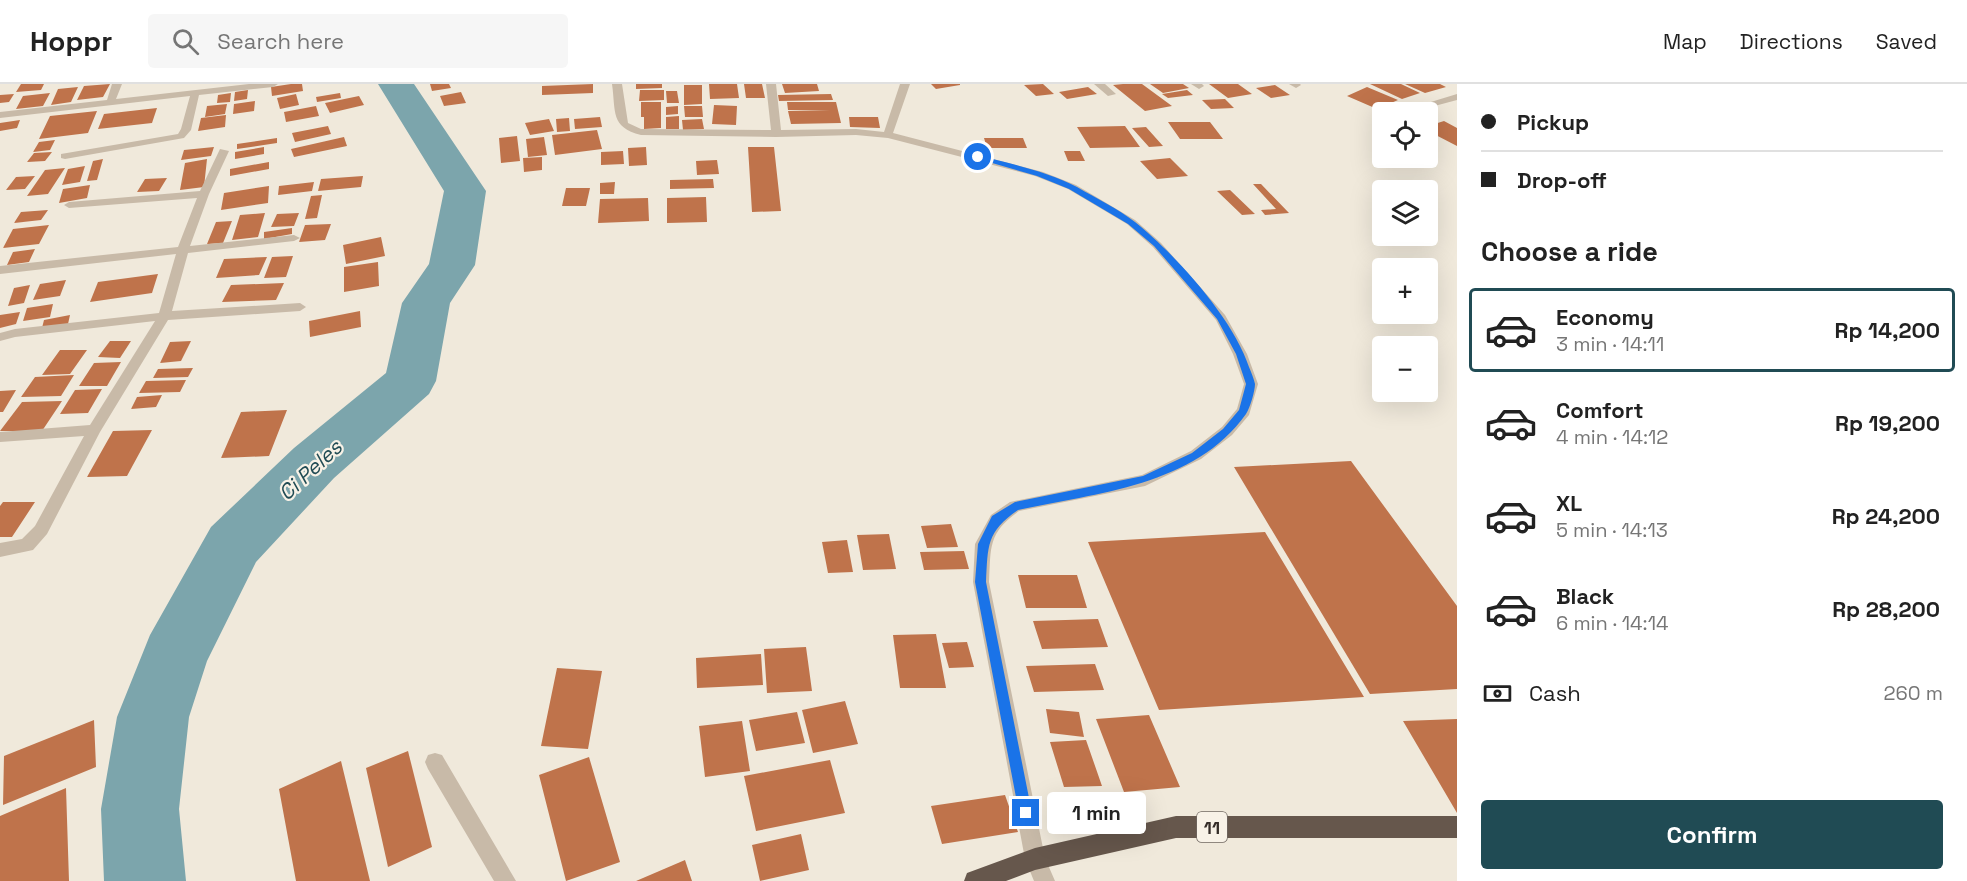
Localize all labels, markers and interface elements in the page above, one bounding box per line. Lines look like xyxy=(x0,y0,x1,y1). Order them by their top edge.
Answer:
search box xyxy=(148,14,568,68)
text: Hoppr xyxy=(30,23,112,59)
icon: search xyxy=(169,25,202,58)
text: Search here xyxy=(217,27,344,55)
text: Map xyxy=(1663,28,1707,55)
text: Directions xyxy=(1740,28,1843,55)
text: Saved xyxy=(1876,28,1937,55)
map controls xyxy=(1372,102,1438,402)
button: locate xyxy=(1372,102,1438,168)
text: Pickup xyxy=(1517,108,1589,136)
route start xyxy=(964,143,991,170)
text: Drop-off xyxy=(1517,166,1607,194)
button: layers xyxy=(1372,180,1438,246)
text: Choose a ride xyxy=(1481,234,1658,269)
button: + xyxy=(1372,258,1438,324)
icon: car xyxy=(1484,303,1538,357)
text: Economy xyxy=(1556,303,1654,331)
text: Rp 14,200 xyxy=(1834,316,1940,344)
text: 3 min · 14:11 xyxy=(1556,331,1664,357)
button: − xyxy=(1372,336,1438,402)
icon: car xyxy=(1484,396,1538,450)
text: Comfort xyxy=(1556,396,1644,424)
text: Rp 19,200 xyxy=(1835,409,1940,437)
text: 4 min · 14:12 xyxy=(1556,424,1668,450)
water label: Ci Peles xyxy=(272,433,348,506)
icon: car xyxy=(1484,489,1538,543)
text: XL xyxy=(1556,489,1582,517)
text: Rp 24,200 xyxy=(1832,502,1940,530)
text: 5 min · 14:13 xyxy=(1556,517,1668,543)
icon: car xyxy=(1484,582,1538,636)
text: Black xyxy=(1556,582,1614,610)
text: Rp 28,200 xyxy=(1832,595,1940,623)
text: 6 min · 14:14 xyxy=(1556,610,1669,636)
icon: cash xyxy=(1481,677,1514,710)
text: Cash xyxy=(1529,679,1581,707)
text: 260 m xyxy=(1884,680,1943,706)
callout: 1 min xyxy=(1047,792,1146,834)
route end xyxy=(1012,799,1039,826)
text: 1 min xyxy=(1072,800,1121,826)
button: Confirm xyxy=(1481,800,1943,869)
road number: 11 xyxy=(1197,812,1227,842)

